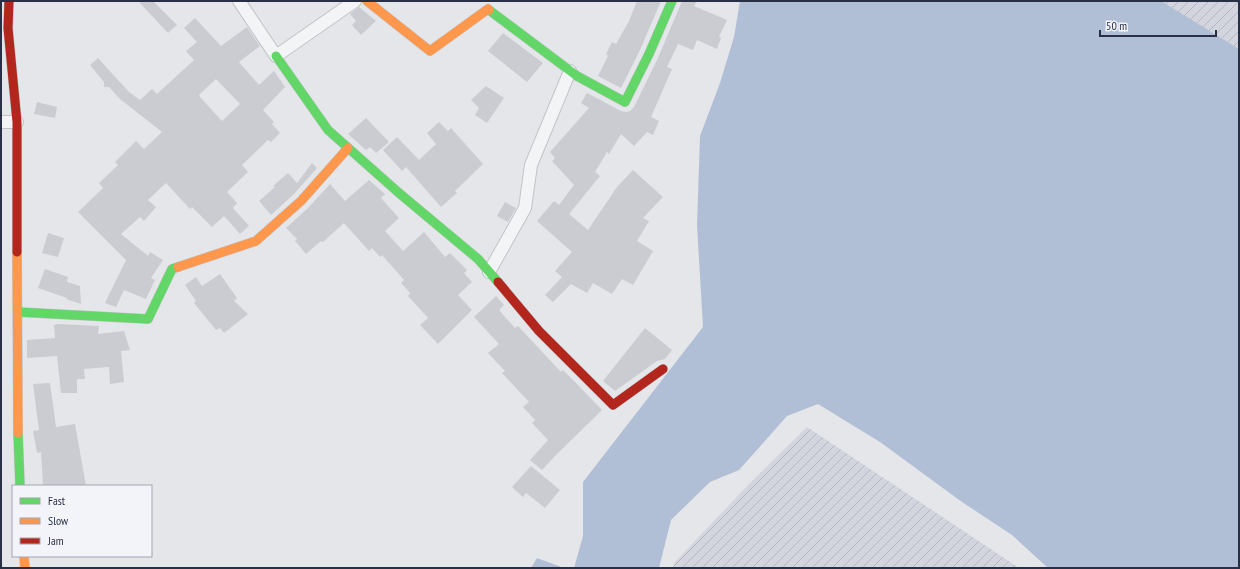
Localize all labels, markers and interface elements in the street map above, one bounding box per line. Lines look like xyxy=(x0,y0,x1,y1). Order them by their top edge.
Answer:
scale bar xyxy=(1100,12,1216,38)
text: 50 m xyxy=(1106,18,1127,33)
legend xyxy=(12,485,152,557)
text: Fast xyxy=(48,493,66,508)
text: Slow xyxy=(48,513,69,528)
text: Jam xyxy=(47,533,64,548)

